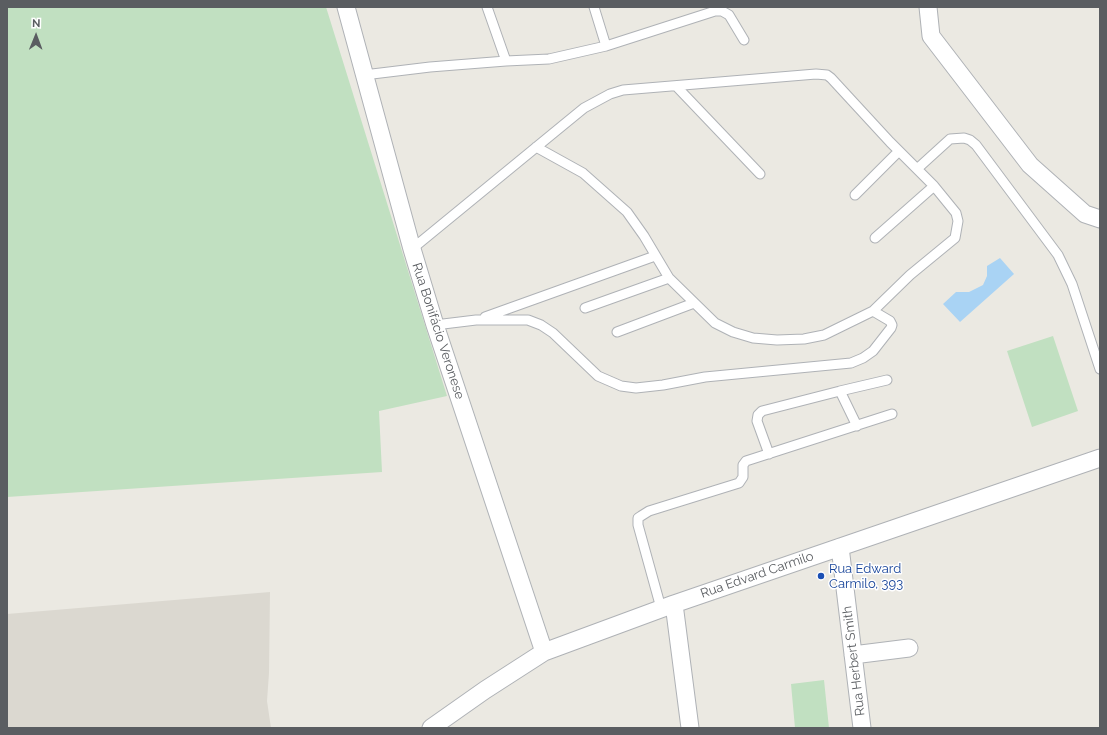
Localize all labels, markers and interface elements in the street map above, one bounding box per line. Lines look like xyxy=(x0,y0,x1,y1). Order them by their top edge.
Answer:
north arrow xyxy=(16,16,56,56)
text: N xyxy=(32,17,41,30)
street label: Rua Bonifácio Veronese xyxy=(409,261,467,401)
street label: Rua Edvard Carmilo xyxy=(698,548,816,602)
place label: Rua Edward Carmilo, 393 xyxy=(829,561,903,592)
marker: Rua Edward Carmilo, 393 xyxy=(816,571,826,581)
street label: Rua Herbert Smith xyxy=(840,605,868,717)

